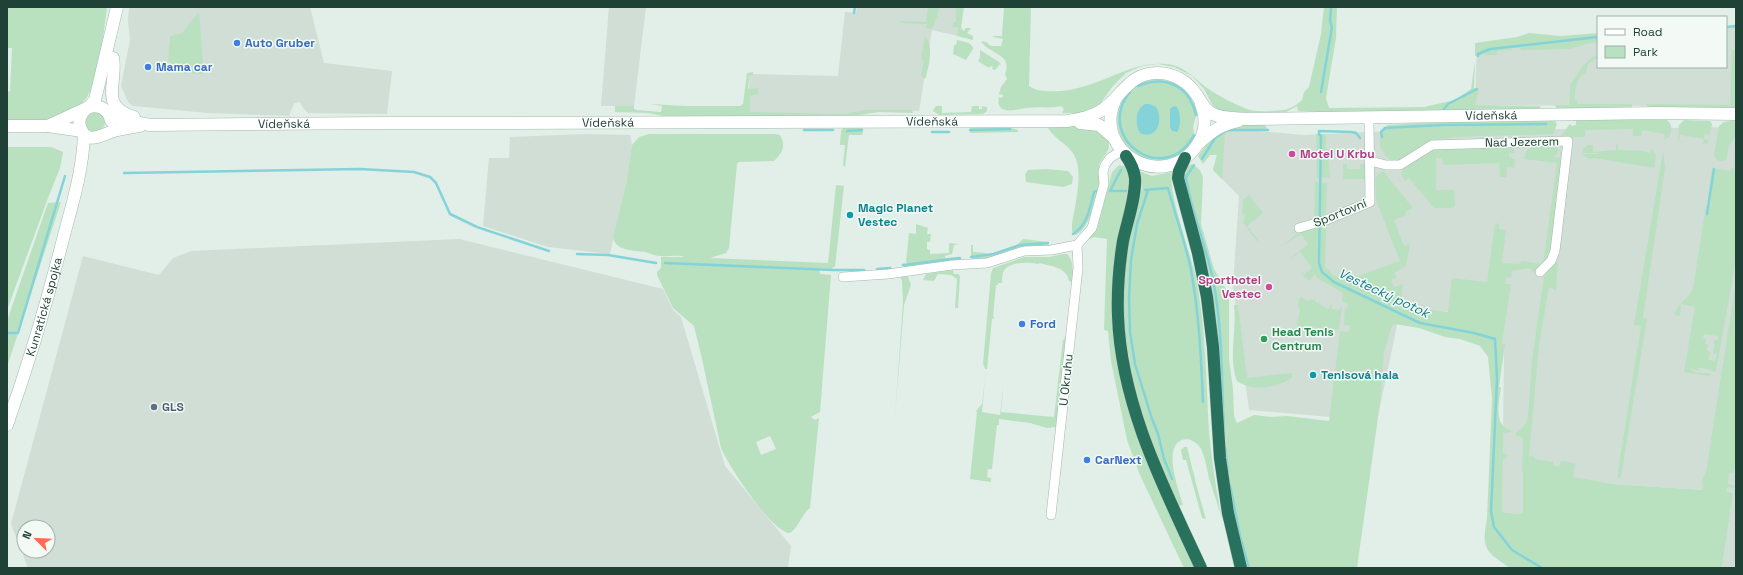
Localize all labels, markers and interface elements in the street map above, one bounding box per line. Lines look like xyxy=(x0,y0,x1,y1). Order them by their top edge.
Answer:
legend xyxy=(1597,16,1727,68)
text: Road xyxy=(1633,24,1662,40)
place label: Auto Gruber xyxy=(245,35,315,51)
marker: Auto Gruber xyxy=(232,38,242,48)
text: Park xyxy=(1633,44,1658,60)
place label: Mama car xyxy=(156,59,213,75)
marker: Mama car xyxy=(143,62,153,72)
street label: Vídeňská xyxy=(1465,107,1518,124)
street label: Vídeňská xyxy=(906,113,958,130)
street label: Vídeňská xyxy=(582,115,634,131)
street label: Vídeňská xyxy=(258,116,310,132)
street label: Nad Jezerem xyxy=(1485,133,1559,151)
place label: Motel U Krbu xyxy=(1300,146,1375,162)
marker: Motel U Krbu xyxy=(1287,149,1297,159)
street label: Sportovní xyxy=(1311,195,1369,231)
place label: Magic Planet Vestec xyxy=(858,200,933,230)
marker: Magic Planet Vestec xyxy=(845,210,855,220)
street label: Kunratická spojka xyxy=(22,255,66,358)
water label: Vestecký potok xyxy=(1336,265,1434,322)
place label: Sporthotel Vestec xyxy=(1199,272,1261,302)
marker: Sporthotel Vestec xyxy=(1264,282,1274,292)
place label: Ford xyxy=(1030,316,1056,332)
marker: Ford xyxy=(1017,319,1027,329)
place label: Head Tenis Centrum xyxy=(1272,324,1334,354)
marker: Head Tenis Centrum xyxy=(1259,334,1269,344)
street label: U Okruhu xyxy=(1055,353,1077,407)
place label: Tenisová hala xyxy=(1321,367,1399,383)
marker: Tenisová hala xyxy=(1308,370,1318,380)
place label: GLS xyxy=(162,399,184,415)
marker: GLS xyxy=(149,402,159,412)
place label: CarNext xyxy=(1095,452,1142,468)
marker: CarNext xyxy=(1082,455,1092,465)
north arrow xyxy=(16,519,56,559)
text: N xyxy=(19,529,35,541)

